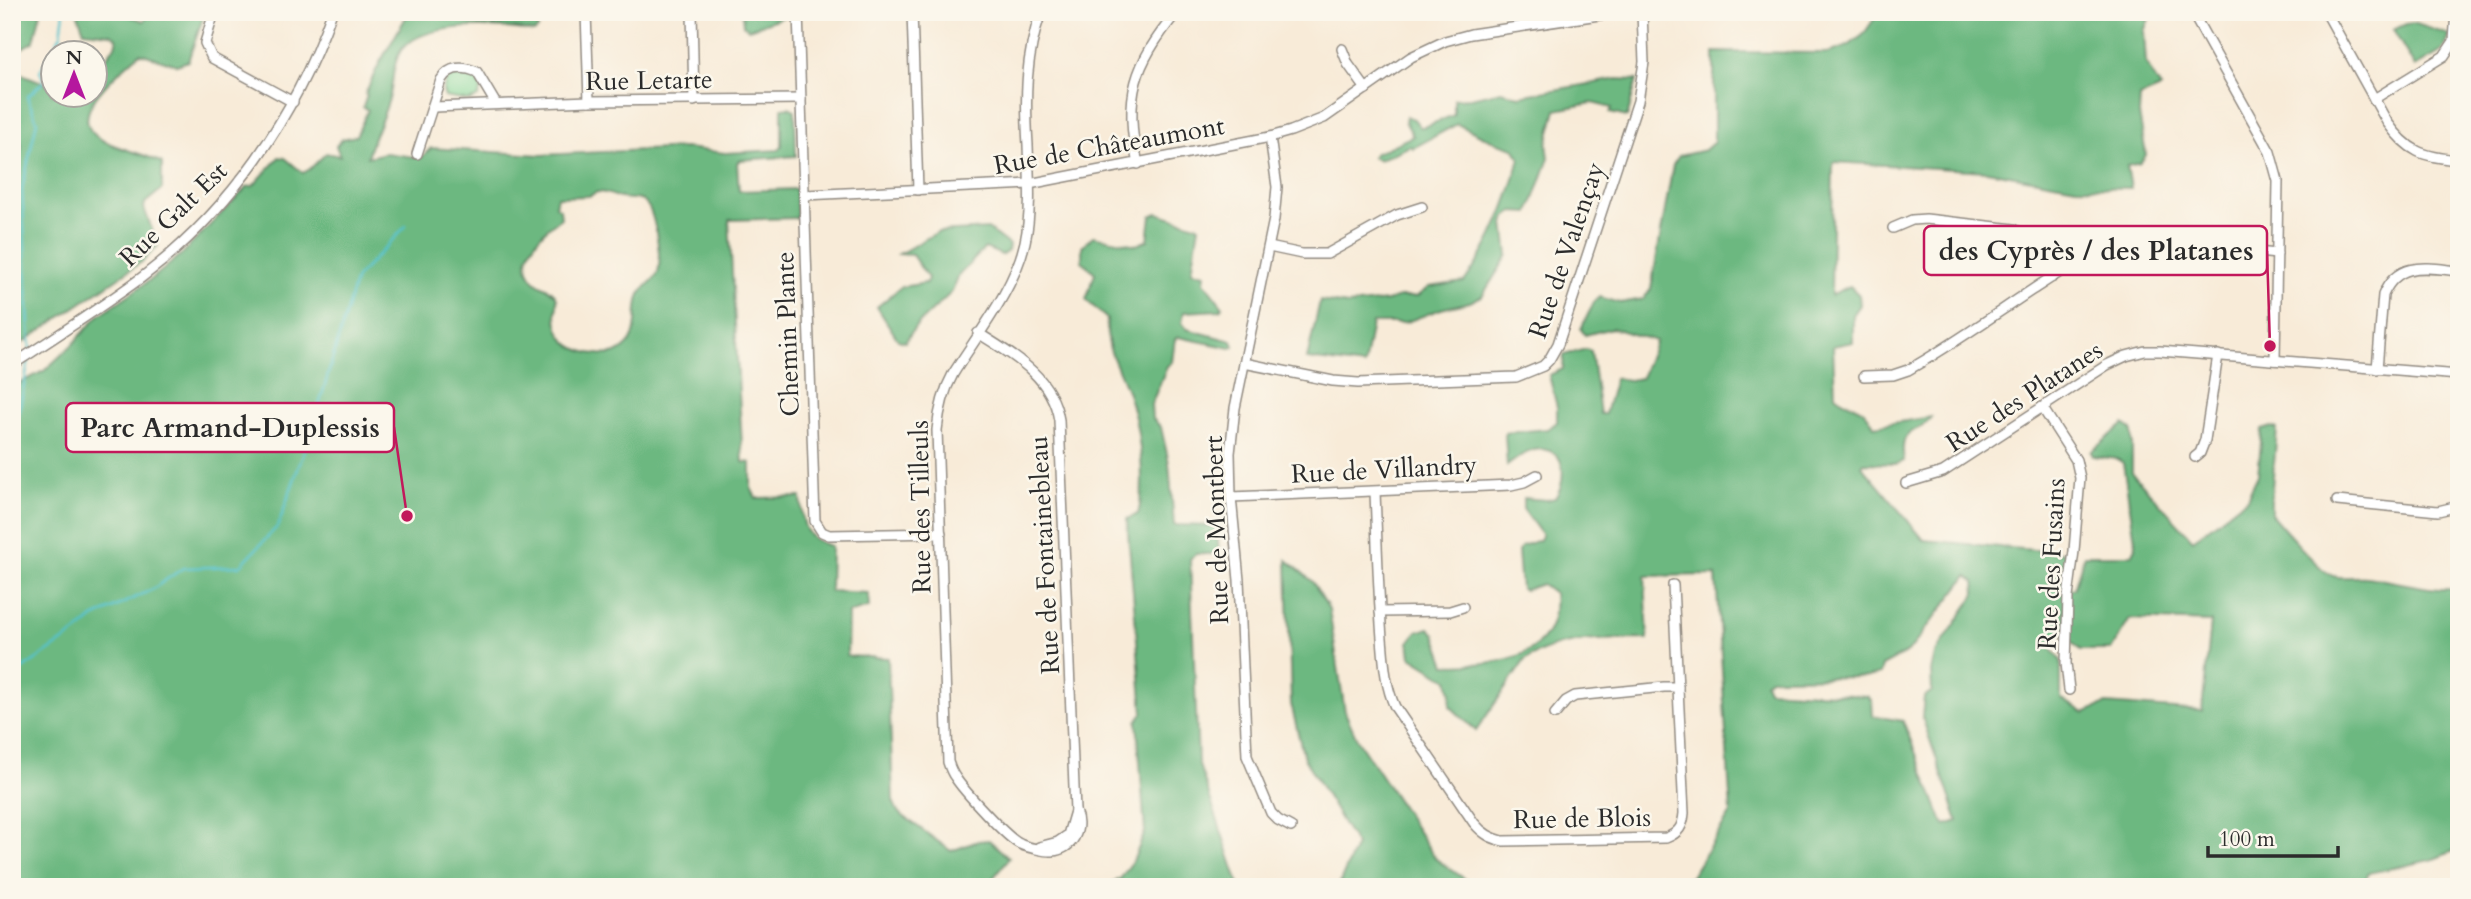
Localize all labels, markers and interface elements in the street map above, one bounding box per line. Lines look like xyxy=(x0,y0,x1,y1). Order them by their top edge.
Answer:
north arrow xyxy=(38,38,108,108)
text: N xyxy=(66,45,83,71)
street label: Rue Letarte xyxy=(585,62,713,99)
street label: Rue de Châteaumont xyxy=(991,108,1227,183)
street label: Rue Galt Est xyxy=(112,154,235,275)
street label: Rue de Valençay xyxy=(1520,157,1613,343)
callout: des Cyprès / des Platanes xyxy=(1924,226,2267,275)
text: des Cyprès / des Platanes xyxy=(1938,232,2254,270)
street label: Chemin Plante xyxy=(767,251,808,417)
street label: Rue des Platanes xyxy=(1939,333,2109,460)
callout: Parc Armand-Duplessis xyxy=(66,403,394,452)
text: Parc Armand-Duplessis xyxy=(80,409,380,447)
street label: Rue des Tilleuls xyxy=(901,420,940,594)
street label: Rue de Fontainebleau xyxy=(1021,435,1068,675)
street label: Rue de Montbert xyxy=(1196,435,1237,625)
street label: Rue de Villandry xyxy=(1290,447,1478,492)
street label: Rue des Fusains xyxy=(2030,477,2073,651)
street label: Rue de Blois xyxy=(1513,800,1651,837)
scale bar xyxy=(2208,815,2338,859)
text: 100 m xyxy=(2219,825,2275,854)

